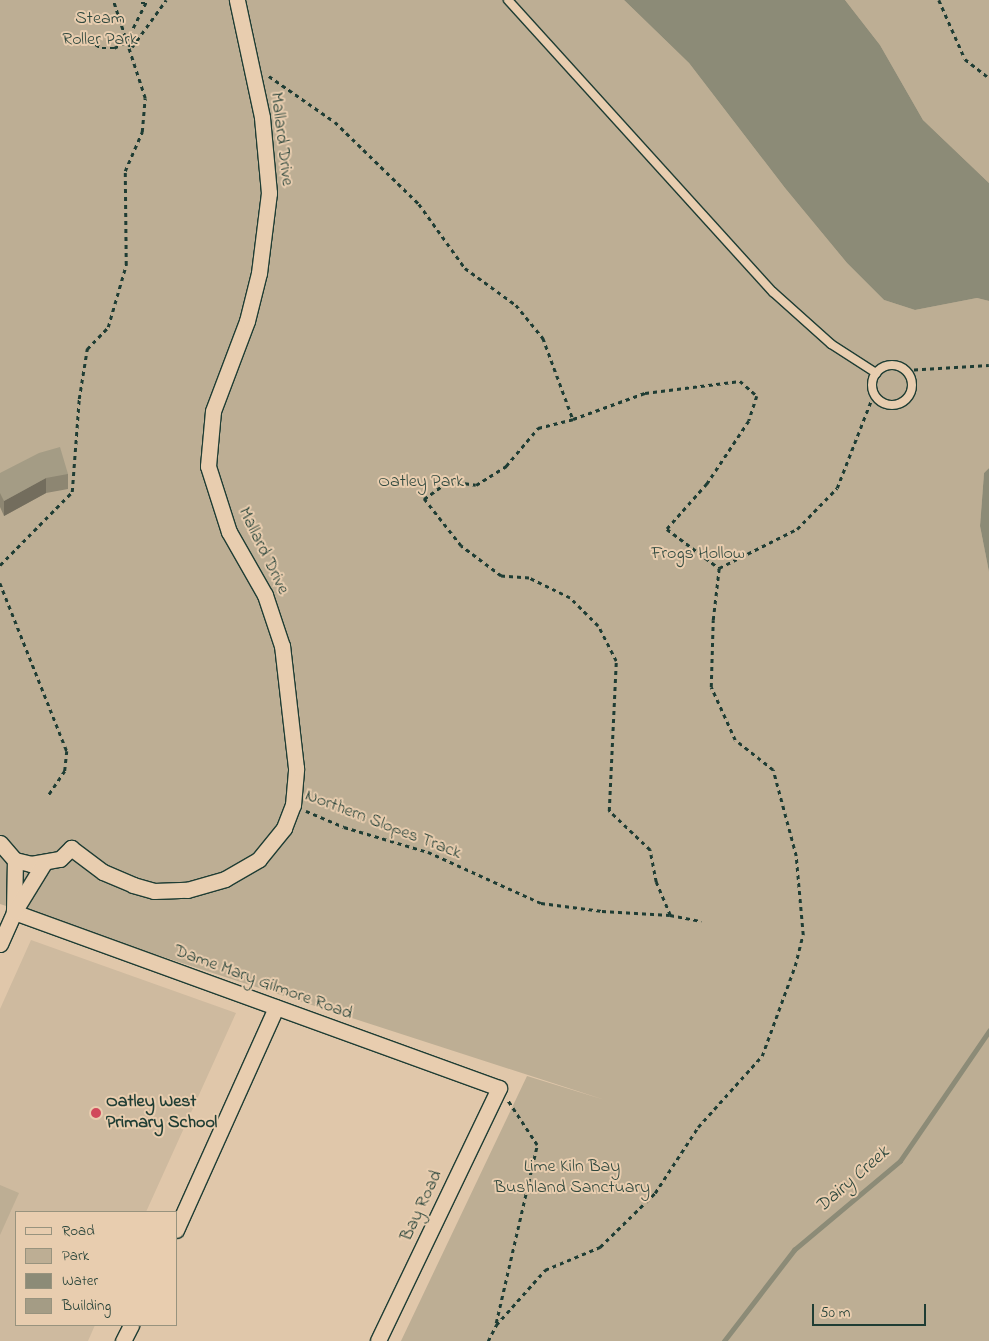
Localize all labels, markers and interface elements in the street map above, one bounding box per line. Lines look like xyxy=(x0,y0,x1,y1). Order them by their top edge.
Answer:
park label: Steam Roller Park xyxy=(62,9,138,52)
street label: Mallard Drive xyxy=(265,91,297,187)
park label: Oatley Park xyxy=(378,471,464,493)
street label: Mallard Drive xyxy=(233,504,293,598)
park label: Frogs Hollow xyxy=(651,543,745,565)
street label: Northern Slopes Track xyxy=(302,785,464,865)
street label: Dame Mary Gilmore Road xyxy=(171,941,355,1025)
place label: Oatley West Primary School xyxy=(106,1092,217,1134)
marker: Oatley West Primary School xyxy=(90,1107,102,1119)
water label: Dairy Creek xyxy=(811,1142,895,1218)
park label: Lime Kiln Bay Bushland Sanctuary xyxy=(494,1157,650,1200)
street label: Bay Road xyxy=(396,1167,448,1245)
legend xyxy=(15,1211,178,1326)
text: Road xyxy=(62,1220,95,1242)
text: Park xyxy=(62,1245,89,1267)
text: Water xyxy=(62,1270,98,1292)
scale bar xyxy=(814,1294,928,1326)
text: Building xyxy=(62,1295,111,1317)
text: 50 m xyxy=(820,1302,850,1324)

